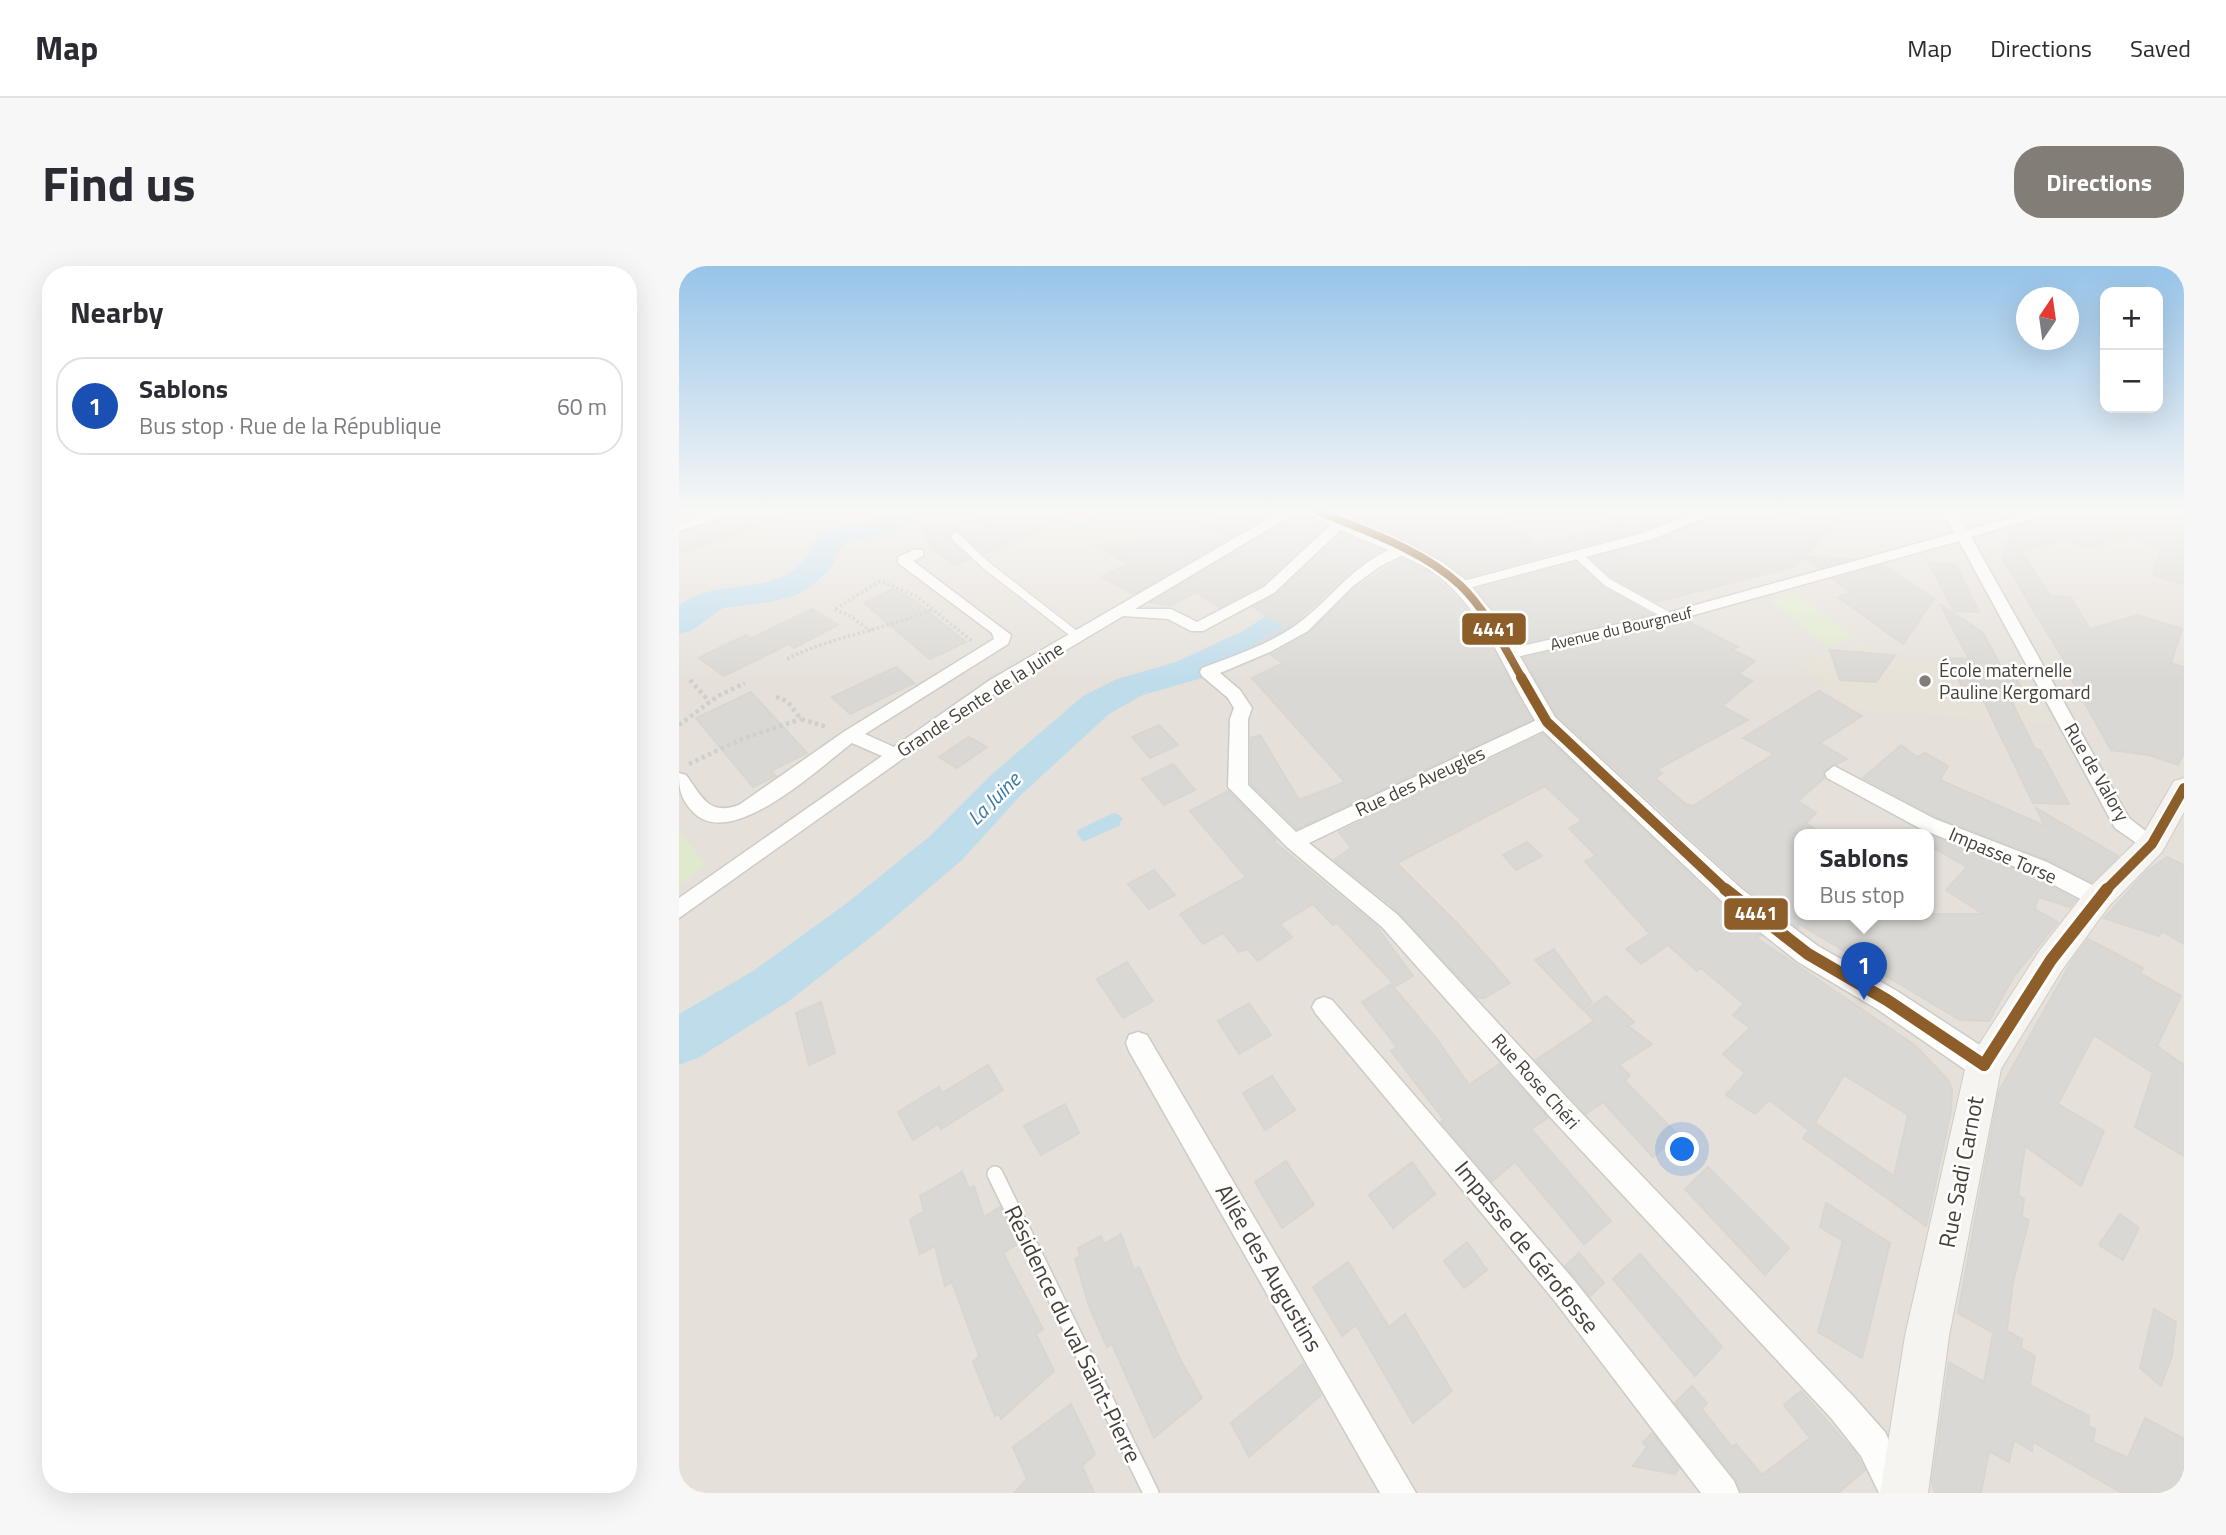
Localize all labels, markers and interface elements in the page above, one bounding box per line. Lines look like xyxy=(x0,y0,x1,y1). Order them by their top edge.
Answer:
text: Map xyxy=(35,23,98,73)
text: Map xyxy=(1907,30,1952,66)
text: Directions xyxy=(1990,30,2092,66)
text: Saved xyxy=(2130,30,2191,66)
text: Find us xyxy=(42,145,196,220)
button: Directions xyxy=(2014,146,2184,218)
north arrow xyxy=(2016,287,2079,350)
map controls xyxy=(2100,287,2163,413)
button: + xyxy=(2100,287,2163,350)
text: Nearby xyxy=(70,289,163,335)
button: − xyxy=(2100,350,2163,413)
text: Sablons xyxy=(139,369,228,408)
text: 1 xyxy=(89,389,101,424)
text: 60 m xyxy=(557,389,607,424)
text: Bus stop · Rue de la République xyxy=(139,408,441,443)
street label: Avenue du Bourgneuf xyxy=(1548,600,1695,656)
line badge: 4441 xyxy=(1461,612,1527,646)
text: 4441 xyxy=(1473,614,1515,643)
street label: Grande Sente de la Juine xyxy=(891,634,1069,764)
place label: École maternelle Pauline Kergomard xyxy=(1939,655,2090,706)
marker: École maternelle Pauline Kergomard xyxy=(1917,673,1933,689)
street label: Rue de Valory xyxy=(2057,717,2137,826)
street label: Rue des Aveugles xyxy=(1350,738,1490,823)
water label: La Juine xyxy=(959,763,1028,832)
street label: Impasse Torse xyxy=(1945,819,2062,890)
popup xyxy=(1794,829,1934,920)
text: Sablons xyxy=(1819,838,1909,877)
text: Bus stop xyxy=(1819,877,1905,912)
line badge: 4441 xyxy=(1723,897,1789,931)
text: 4441 xyxy=(1735,898,1777,927)
pin: 1 xyxy=(1841,942,1887,1000)
street label: Rue Rose Chéri xyxy=(1485,1026,1587,1135)
street label: Rue Sadi Carnot xyxy=(1929,1093,1992,1251)
your location xyxy=(1665,1132,1699,1166)
street label: Impasse de Gérofosse xyxy=(1447,1153,1608,1341)
street label: Allée des Augustins xyxy=(1207,1177,1332,1358)
street label: Résidence du val Saint-Pierre xyxy=(996,1199,1151,1469)

